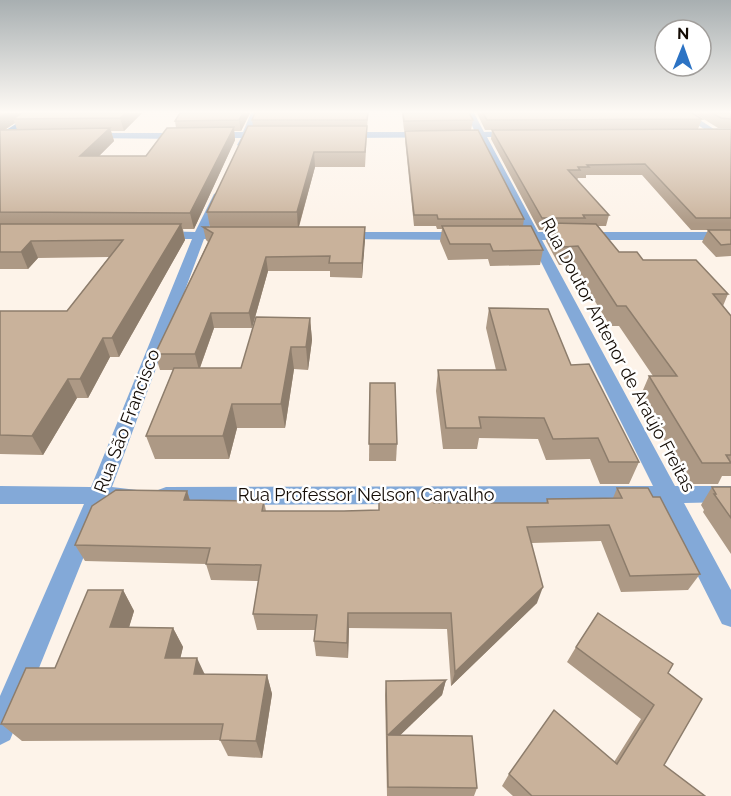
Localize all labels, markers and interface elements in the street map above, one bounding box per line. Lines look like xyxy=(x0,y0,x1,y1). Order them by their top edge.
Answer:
north arrow xyxy=(653,18,713,78)
text: N xyxy=(677,24,690,43)
street label: Rua Doutor Antenor de Araújo Freitas xyxy=(537,214,700,496)
street label: Rua São Francisco xyxy=(89,346,164,496)
street label: Rua Professor Nelson Carvalho xyxy=(238,484,495,505)

